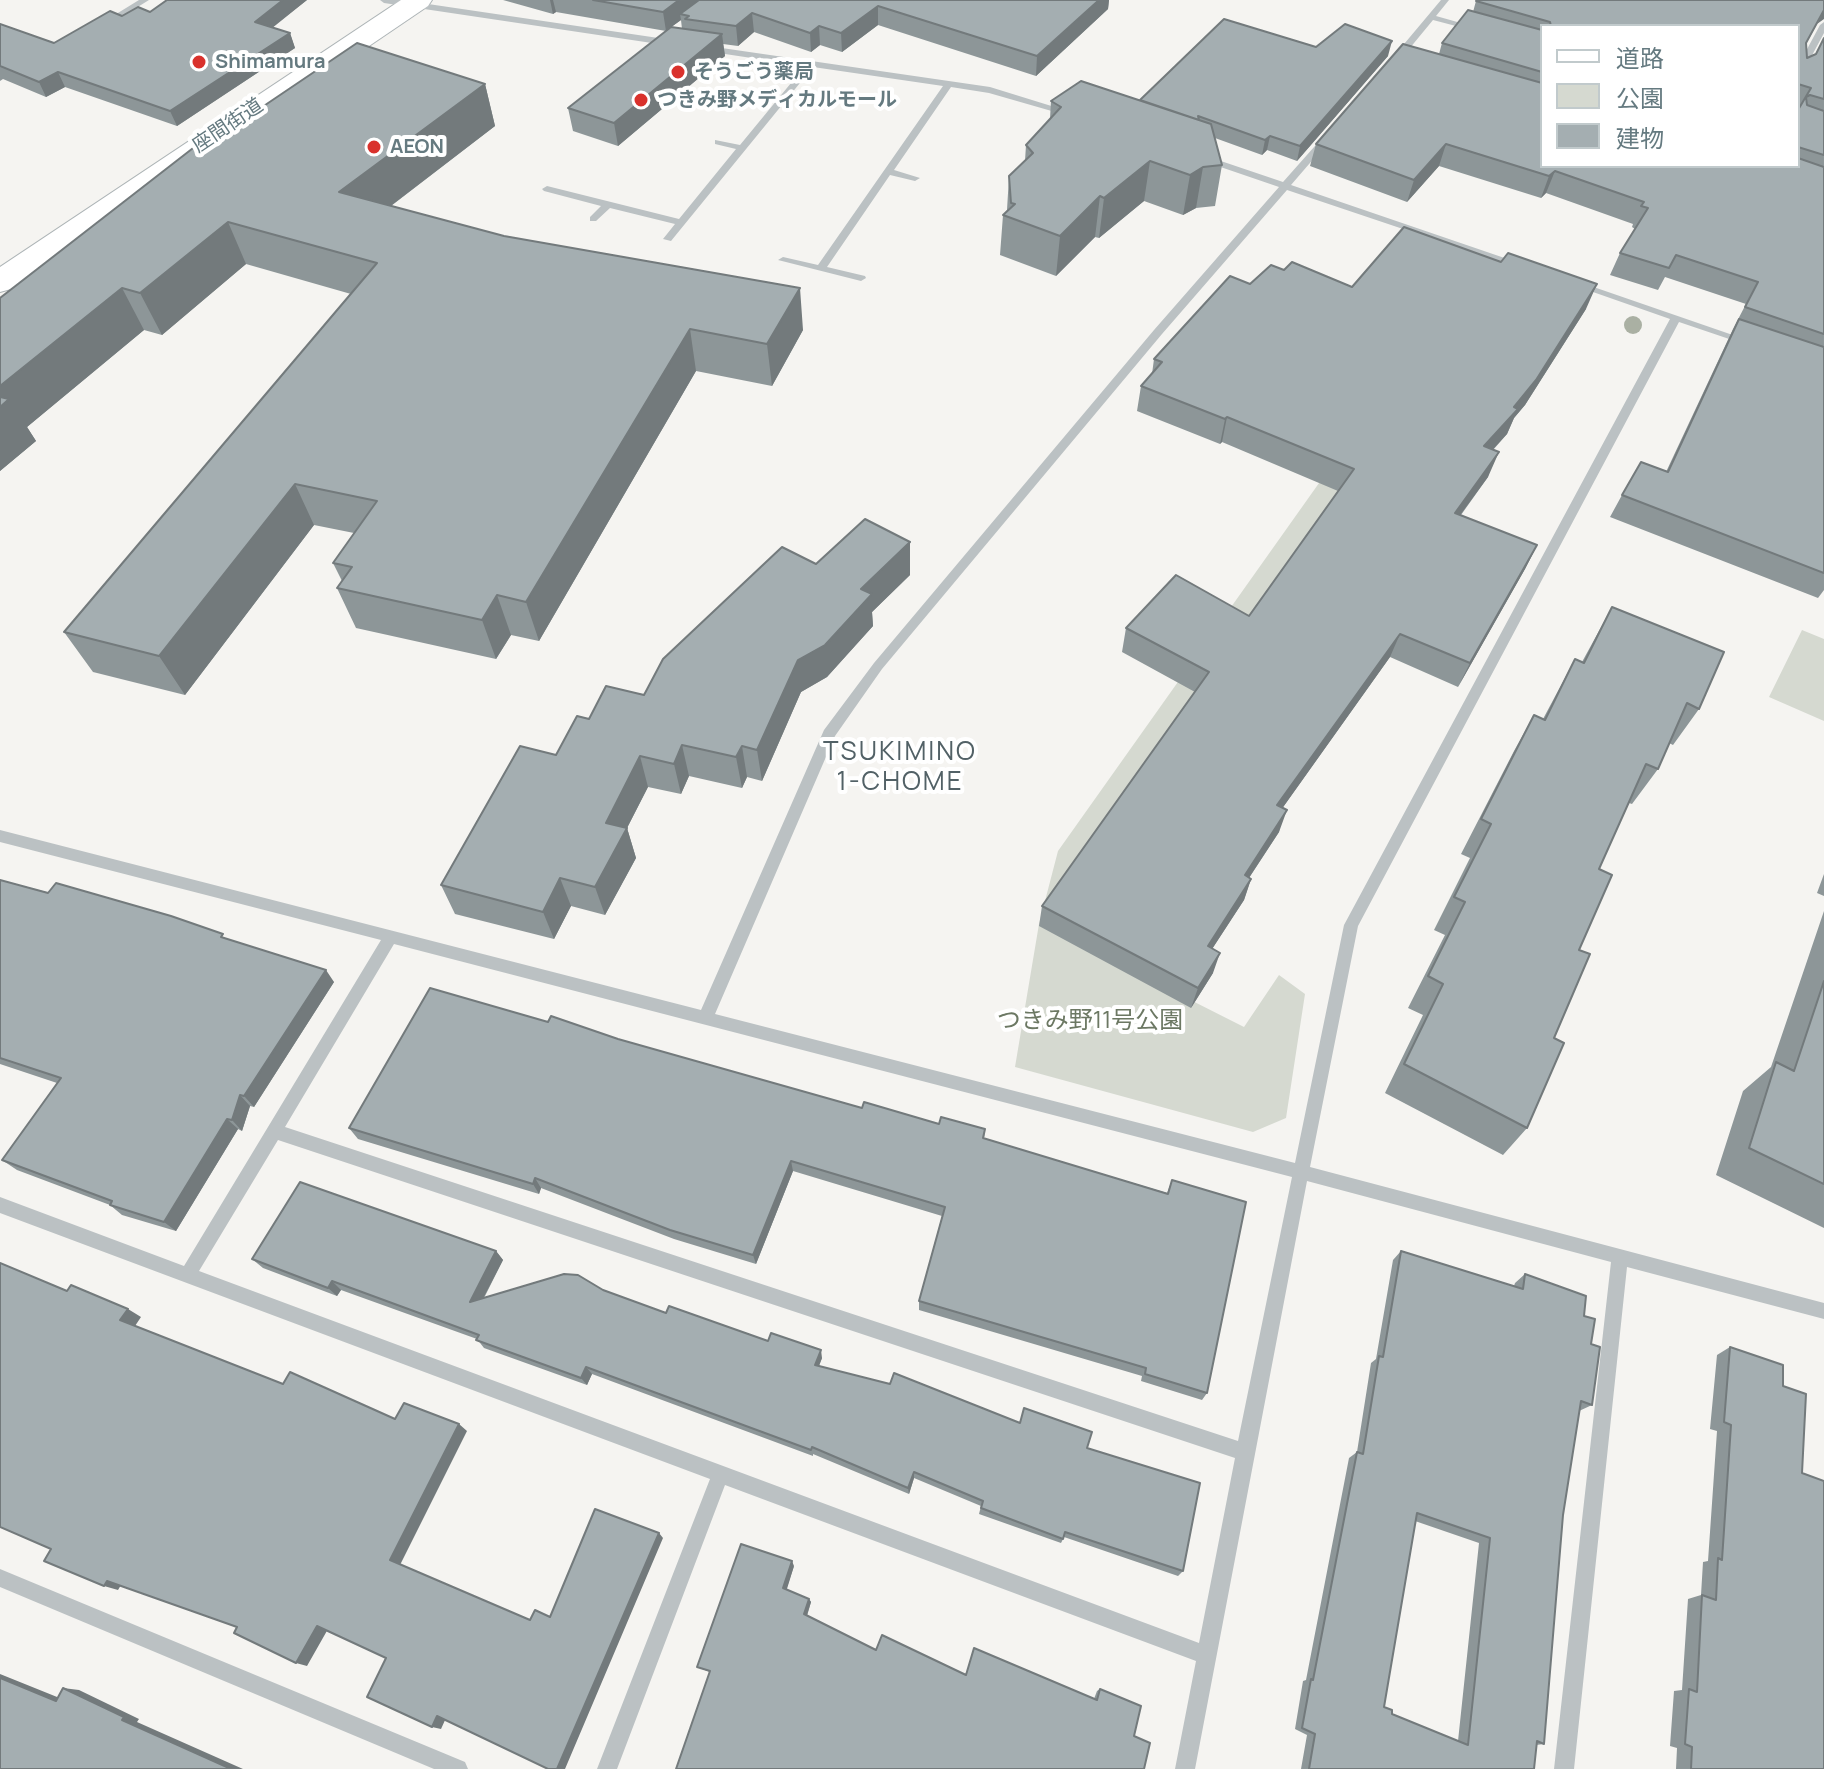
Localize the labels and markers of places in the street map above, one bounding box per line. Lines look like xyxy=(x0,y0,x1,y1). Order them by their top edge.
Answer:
place label: Shimamura xyxy=(215,50,326,74)
marker: Shimamura xyxy=(190,53,208,71)
place label: そうごう薬局 xyxy=(694,60,814,84)
marker: そうごう薬局 xyxy=(669,63,687,81)
place label: つきみ野メディカルモール xyxy=(657,88,897,112)
marker: つきみ野メディカルモール xyxy=(632,91,650,109)
place label: AEON xyxy=(390,135,444,159)
marker: AEON xyxy=(365,138,383,156)

